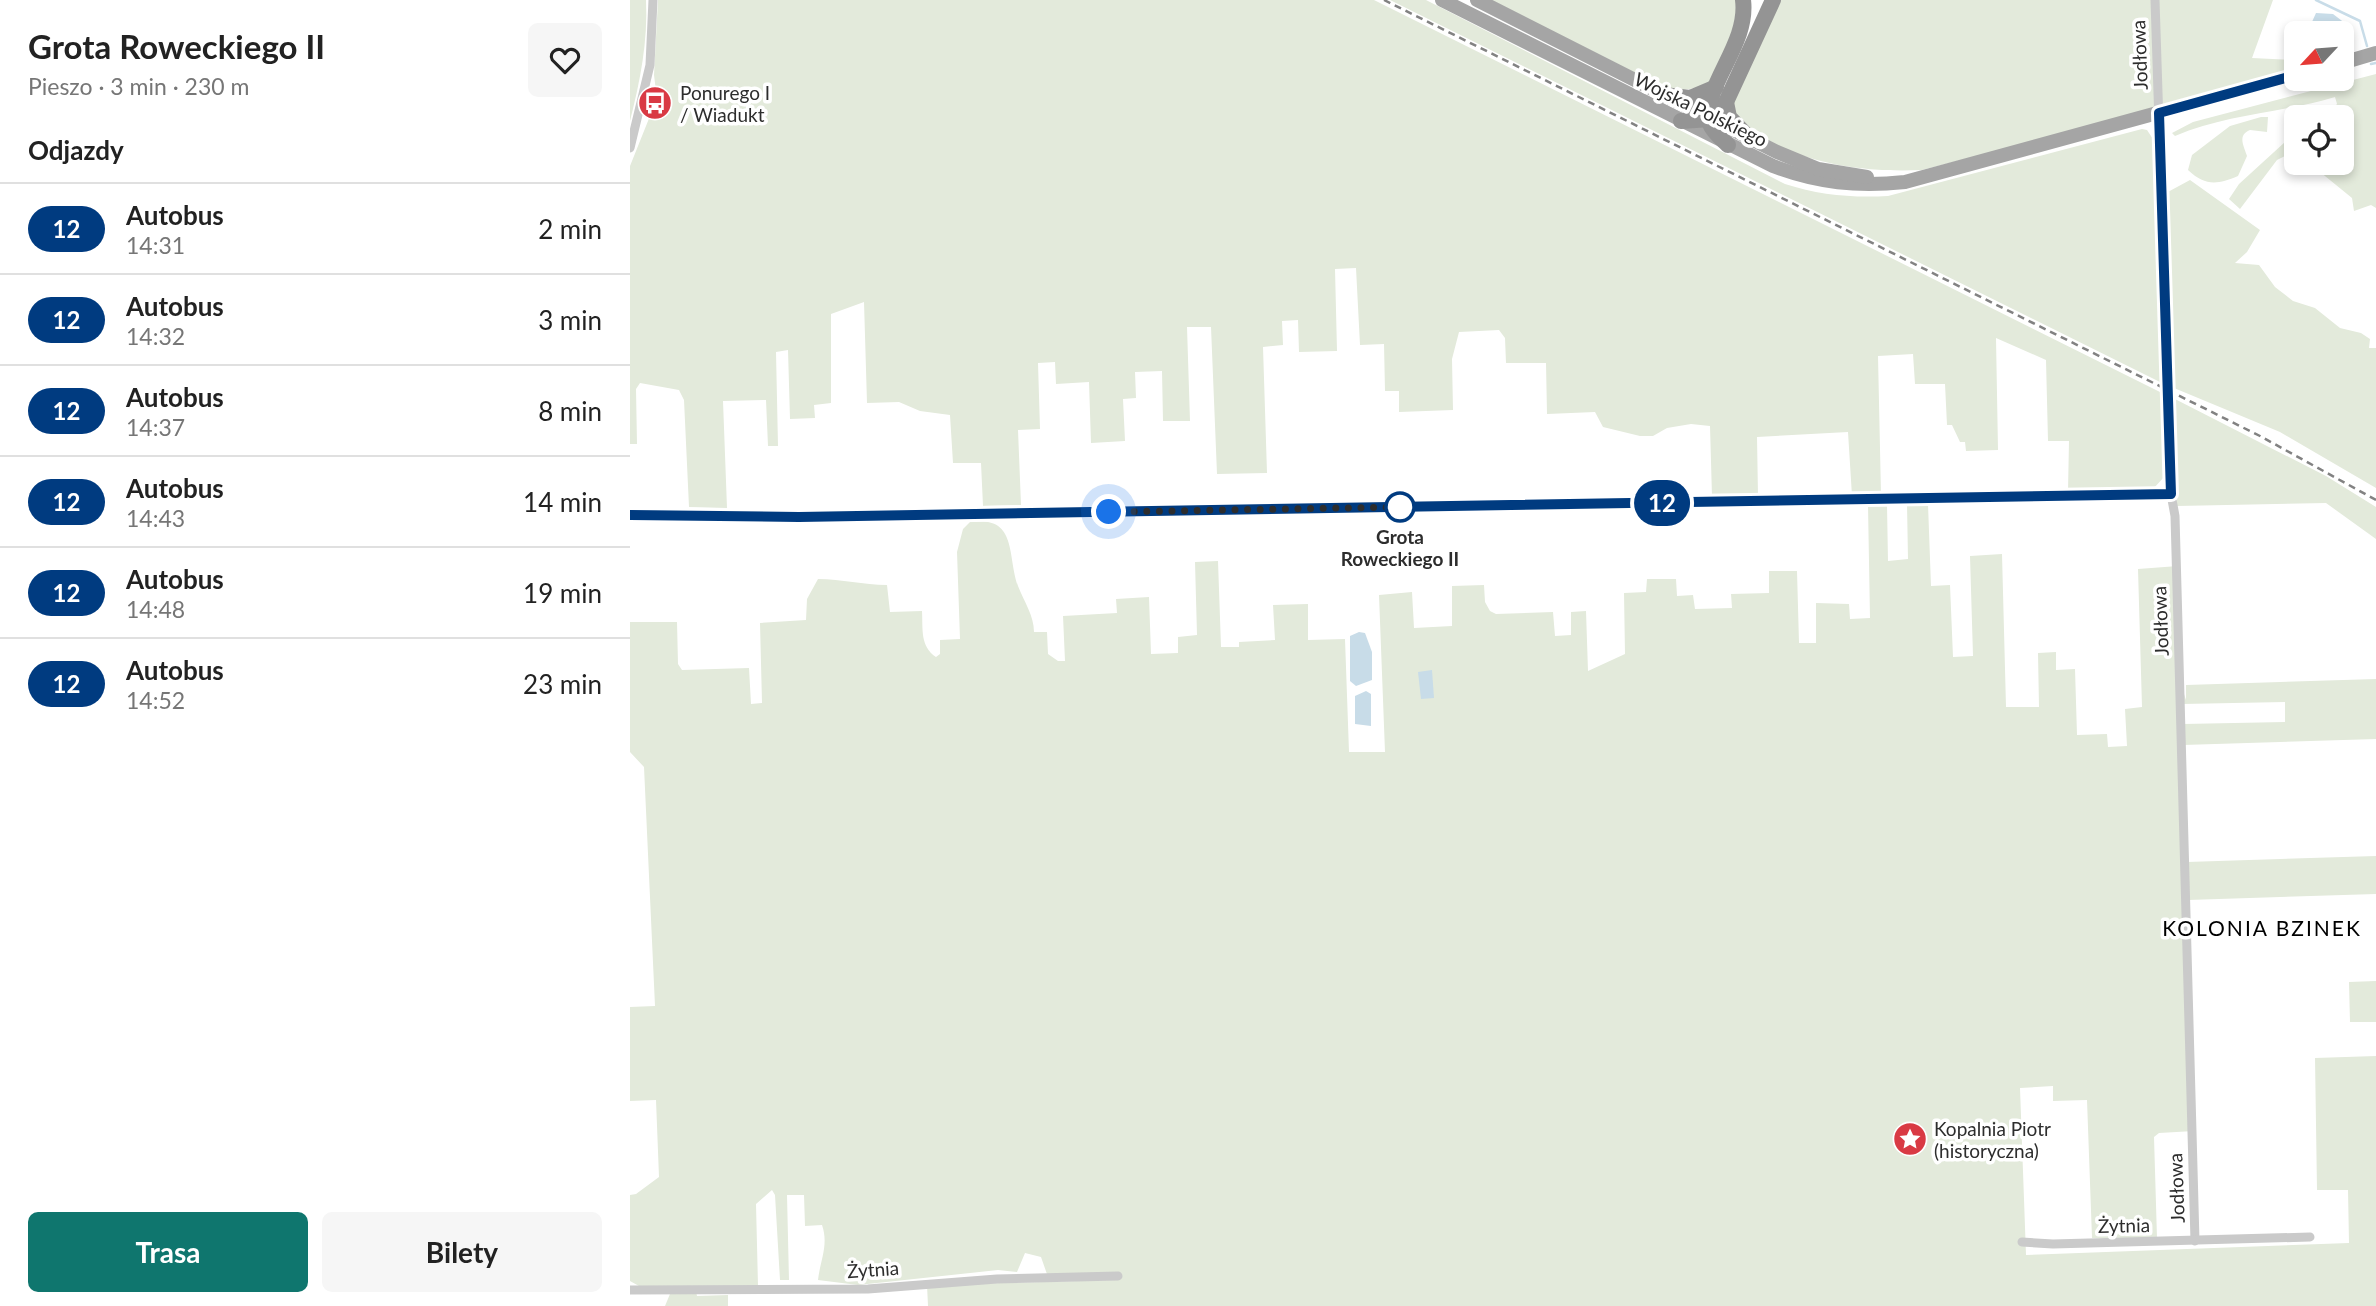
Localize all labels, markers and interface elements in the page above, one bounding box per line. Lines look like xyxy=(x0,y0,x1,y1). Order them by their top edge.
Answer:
street label: Jodłowa xyxy=(2126,20,2152,90)
north arrow xyxy=(2284,21,2354,91)
map controls xyxy=(2284,21,2354,175)
button: heart xyxy=(528,23,602,97)
text: Grota Roweckiego II xyxy=(28,26,325,66)
street label: Wojska Polskiego xyxy=(1631,67,1771,151)
text: Pieszo · 3 min · 230 m xyxy=(28,72,249,100)
place label: Ponurego I / Wiadukt xyxy=(680,81,770,126)
bus stop icon: Ponurego I / Wiadukt xyxy=(636,84,674,122)
button: locate xyxy=(2284,105,2354,175)
text: Odjazdy xyxy=(28,134,124,166)
text: Autobus xyxy=(126,199,224,231)
text: 2 min xyxy=(538,213,602,245)
text: 12 xyxy=(53,214,80,243)
text: 14:31 xyxy=(126,231,185,259)
text: Autobus xyxy=(126,290,224,322)
text: 3 min xyxy=(538,304,602,336)
text: 12 xyxy=(53,305,80,334)
text: 14:32 xyxy=(126,322,185,350)
text: Autobus xyxy=(126,381,224,413)
text: 8 min xyxy=(538,395,602,427)
text: 12 xyxy=(53,396,80,425)
text: 14:37 xyxy=(126,413,185,441)
text: Autobus xyxy=(126,472,224,504)
line badge: 12 xyxy=(1630,480,1694,526)
text: 14 min xyxy=(523,486,602,518)
text: 12 xyxy=(53,487,80,516)
text: 12 xyxy=(1648,488,1676,517)
marker: Grota Roweckiego II xyxy=(1385,492,1415,522)
your location xyxy=(1091,494,1126,529)
text: 14:43 xyxy=(126,504,185,532)
place label: Grota Roweckiego II xyxy=(1341,525,1459,570)
text: Autobus xyxy=(126,563,224,595)
text: 19 min xyxy=(523,577,602,609)
text: 12 xyxy=(53,578,80,607)
street label: Jodłowa xyxy=(2147,586,2173,656)
text: 14:48 xyxy=(126,595,185,623)
text: Autobus xyxy=(126,654,224,686)
text: 23 min xyxy=(523,668,602,700)
text: 12 xyxy=(53,669,80,698)
text: 14:52 xyxy=(126,686,185,714)
district label: KOLONIA BZINEK xyxy=(2162,915,2362,940)
place label: Kopalnia Piotr (historyczna) xyxy=(1934,1117,2051,1162)
place icon: Kopalnia Piotr (historyczna) xyxy=(1891,1120,1929,1158)
street label: Jodłowa xyxy=(2163,1153,2189,1223)
button: Trasa xyxy=(28,1212,308,1292)
button: Bilety xyxy=(322,1212,602,1292)
street label: Żytnia xyxy=(2098,1213,2150,1237)
street label: Żytnia xyxy=(846,1256,900,1282)

